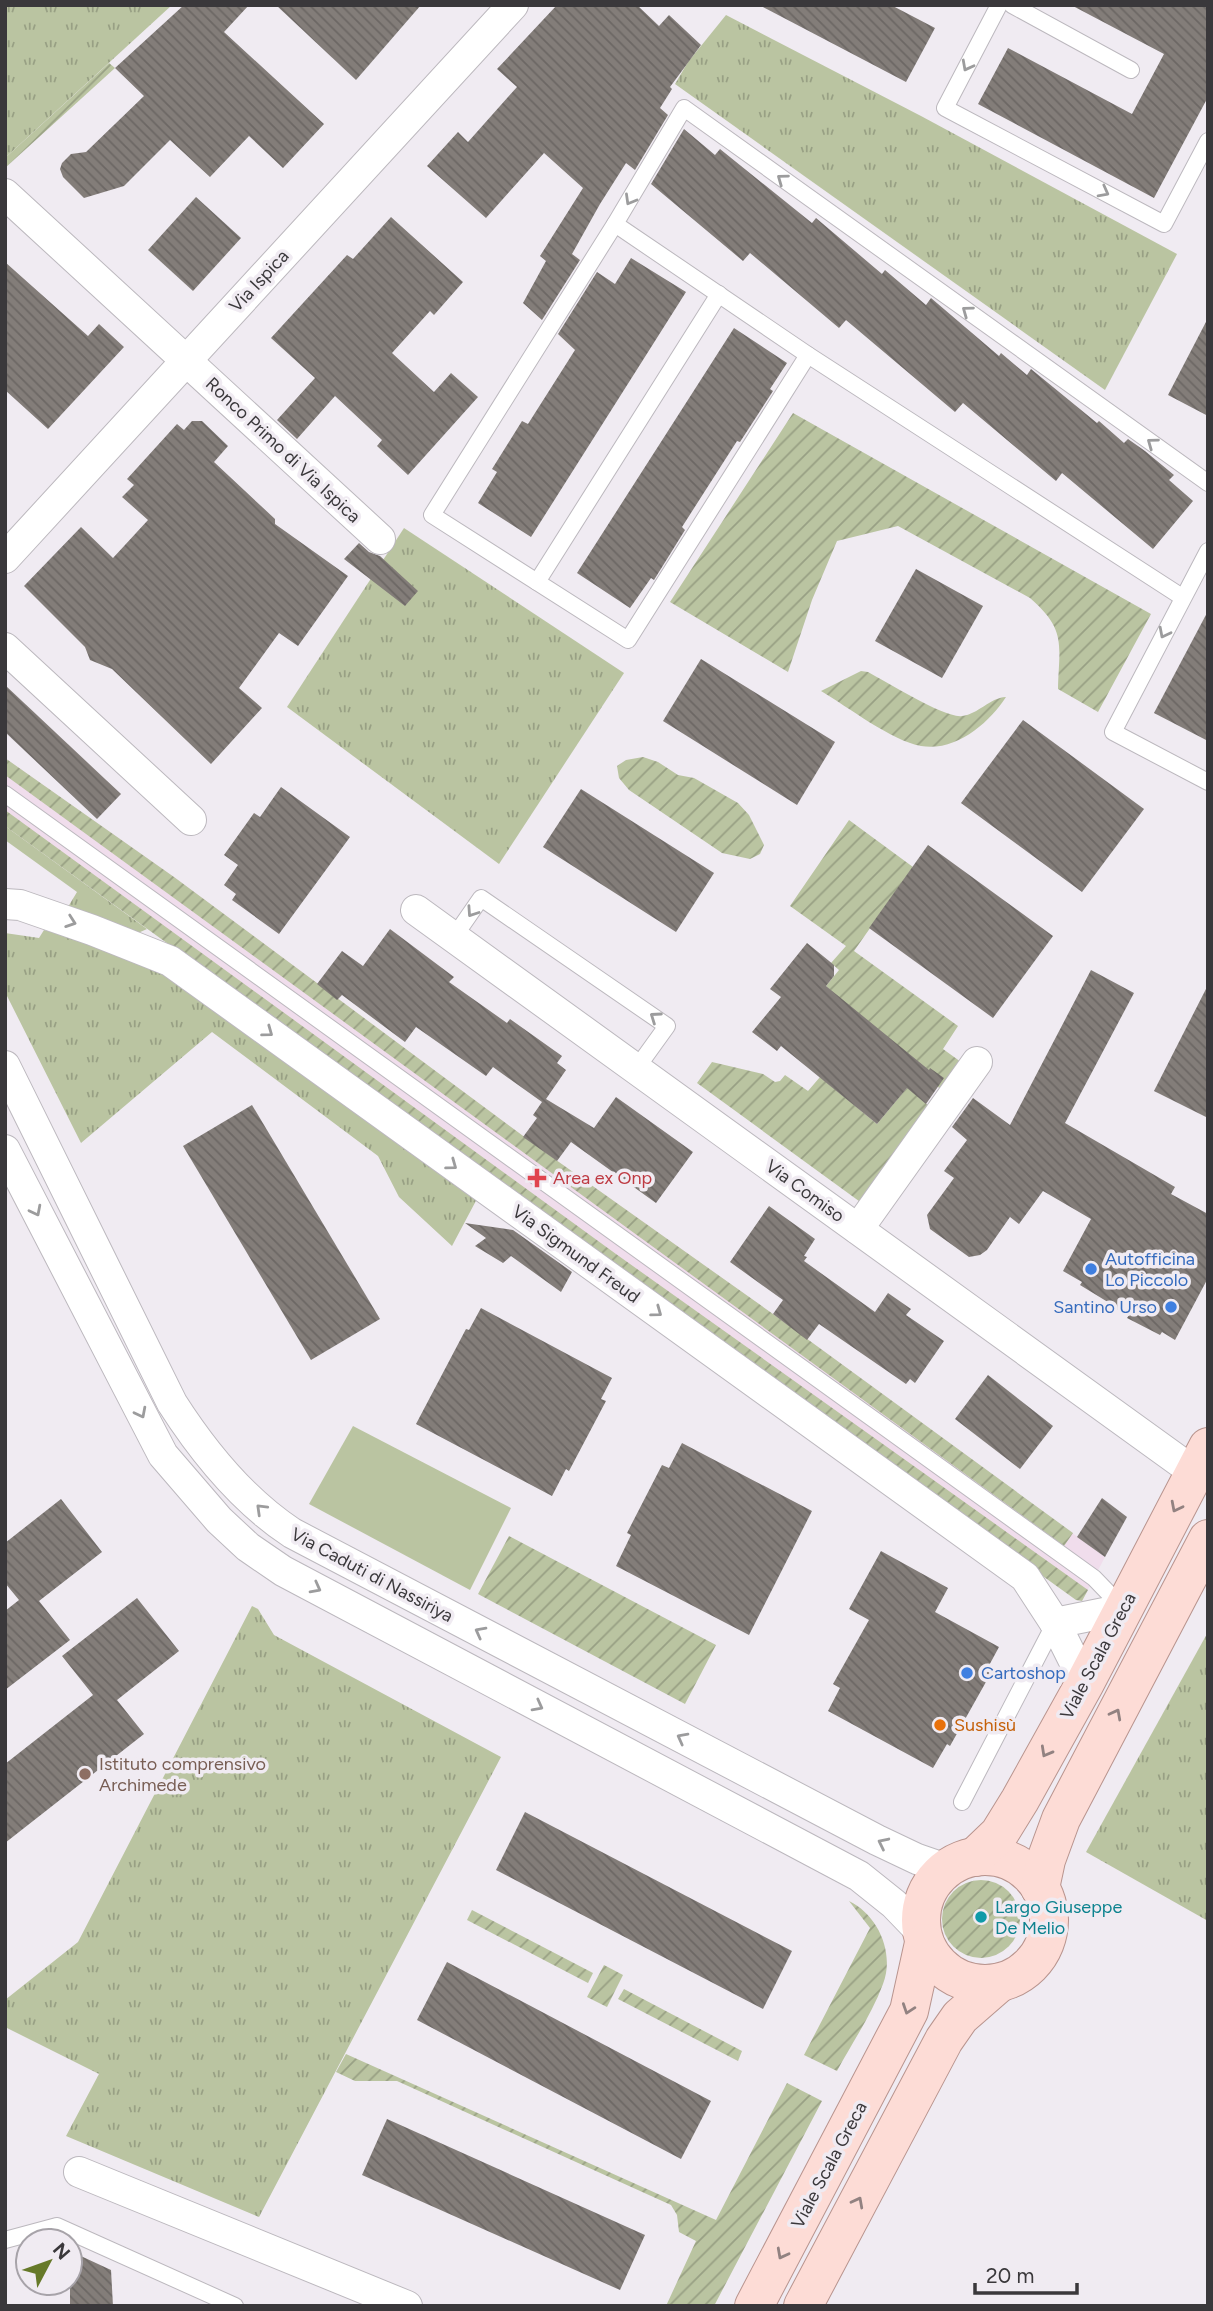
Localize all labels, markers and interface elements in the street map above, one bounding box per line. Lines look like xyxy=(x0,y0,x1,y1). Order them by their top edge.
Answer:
one-way arrow xyxy=(962,58,975,71)
one-way arrow xyxy=(777,174,790,187)
one-way arrow xyxy=(1097,184,1109,197)
one-way arrow xyxy=(625,192,638,205)
street label: Via Ispica xyxy=(225,245,293,317)
one-way arrow xyxy=(962,307,975,319)
street label: Ronco Primo di Via Ispica xyxy=(201,373,365,527)
one-way arrow xyxy=(1147,439,1160,451)
one-way arrow xyxy=(1158,625,1172,638)
one-way arrow xyxy=(468,904,480,917)
one-way arrow xyxy=(64,914,76,928)
one-way arrow xyxy=(649,1012,662,1025)
one-way arrow xyxy=(260,1023,273,1036)
street label: Via Comiso xyxy=(761,1155,849,1227)
one-way arrow xyxy=(445,1156,457,1169)
place label: Area ex Onp xyxy=(553,1167,652,1189)
marker: Area ex Onp xyxy=(527,1168,547,1188)
street label: Via Sigmund Freud xyxy=(508,1200,644,1308)
one-way arrow xyxy=(28,1204,42,1216)
place label: Autofficina Lo Piccolo xyxy=(1105,1248,1195,1291)
marker: Autofficina Lo Piccolo xyxy=(1083,1261,1099,1277)
place label: Santino Urso xyxy=(1053,1296,1157,1318)
marker: Santino Urso xyxy=(1163,1299,1179,1315)
one-way arrow xyxy=(649,1304,662,1316)
one-way arrow xyxy=(132,1406,146,1418)
one-way arrow xyxy=(1171,1500,1184,1512)
one-way arrow xyxy=(256,1505,269,1518)
street label: Via Caduti di Nassiriya xyxy=(287,1523,457,1627)
one-way arrow xyxy=(308,1580,321,1593)
street label: Viale Scala Greca xyxy=(1055,1589,1141,1723)
one-way arrow xyxy=(475,1626,487,1640)
place label: Cartoshop xyxy=(981,1662,1066,1684)
marker: Cartoshop xyxy=(959,1665,975,1681)
one-way arrow xyxy=(531,1698,543,1711)
one-way arrow xyxy=(1107,1709,1121,1722)
place label: Sushisù xyxy=(954,1714,1016,1736)
marker: Sushisù xyxy=(932,1717,948,1733)
one-way arrow xyxy=(676,1732,689,1746)
one-way arrow xyxy=(1041,1744,1054,1757)
place label: Istituto comprensivo Archimede xyxy=(99,1753,266,1796)
marker: Istituto comprensivo Archimede xyxy=(77,1766,93,1782)
one-way arrow xyxy=(878,1837,890,1851)
place label: Largo Giuseppe De Melio xyxy=(995,1896,1122,1939)
marker: Largo Giuseppe De Melio xyxy=(973,1909,989,1925)
one-way arrow xyxy=(902,2002,916,2014)
street label: Viale Scala Greca xyxy=(786,2098,872,2232)
one-way arrow xyxy=(850,2197,864,2209)
north arrow xyxy=(14,2227,84,2297)
text: N xyxy=(48,2238,75,2264)
one-way arrow xyxy=(776,2247,790,2259)
scale bar xyxy=(975,2252,1076,2296)
text: 20 m xyxy=(986,2263,1034,2288)

